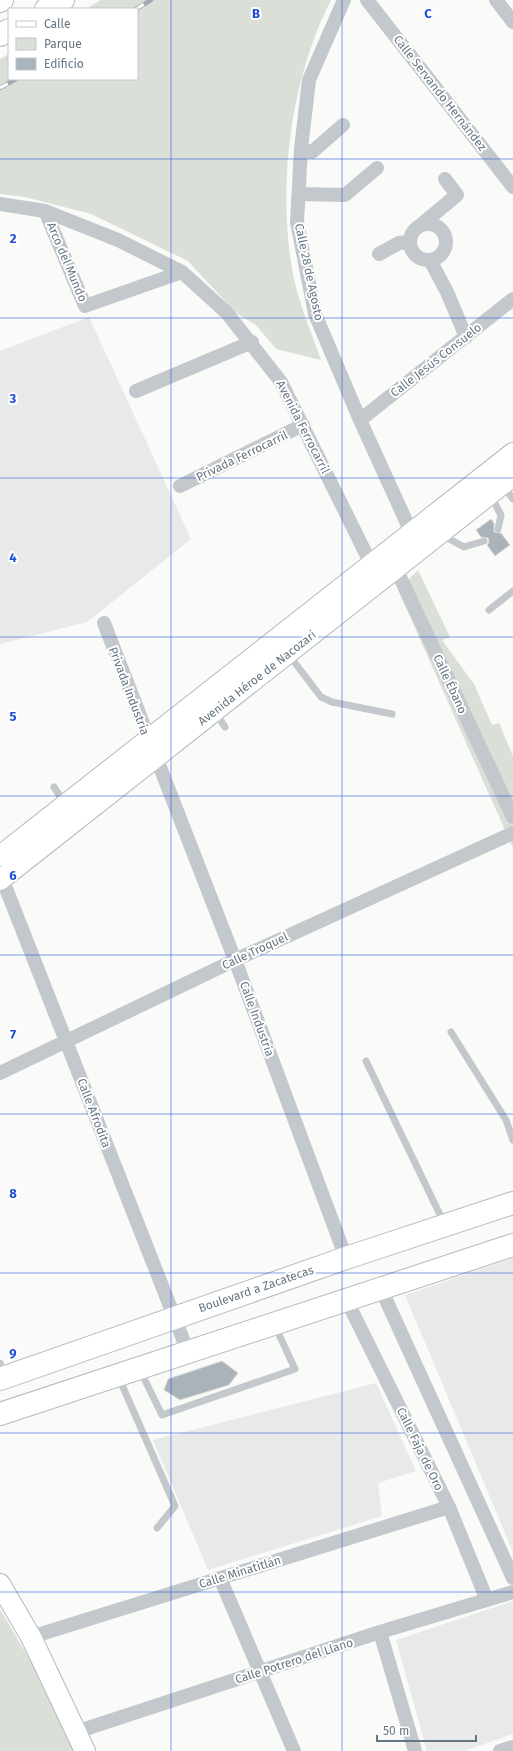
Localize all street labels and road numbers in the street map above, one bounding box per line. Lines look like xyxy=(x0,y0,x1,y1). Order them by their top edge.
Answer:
street label: Calle Servando Hernández xyxy=(391,32,489,154)
street label: Arco del Mundo xyxy=(44,220,90,304)
street label: Calle 28 de Agosto xyxy=(292,222,326,322)
street label: Calle Jesús Consuelo xyxy=(388,320,484,400)
street label: Avenida Ferrocarril xyxy=(273,378,333,476)
street label: Privada Ferrocarril xyxy=(194,428,290,484)
street label: Avenida Héroe de Nacozari xyxy=(195,628,319,728)
street label: Privada Industria xyxy=(106,645,152,737)
street label: Calle Ébano xyxy=(430,652,471,716)
street label: Calle Troquel xyxy=(220,929,291,972)
street label: Calle Industria xyxy=(237,980,277,1058)
street label: Calle Afrodita xyxy=(74,1076,114,1150)
street label: Boulevard a Zacatecas xyxy=(197,1263,316,1315)
street label: Calle Faja de Oro xyxy=(394,1405,446,1493)
street label: Calle Minatitlán xyxy=(197,1553,283,1591)
street label: Calle Potrero del Llano xyxy=(233,1635,355,1687)

